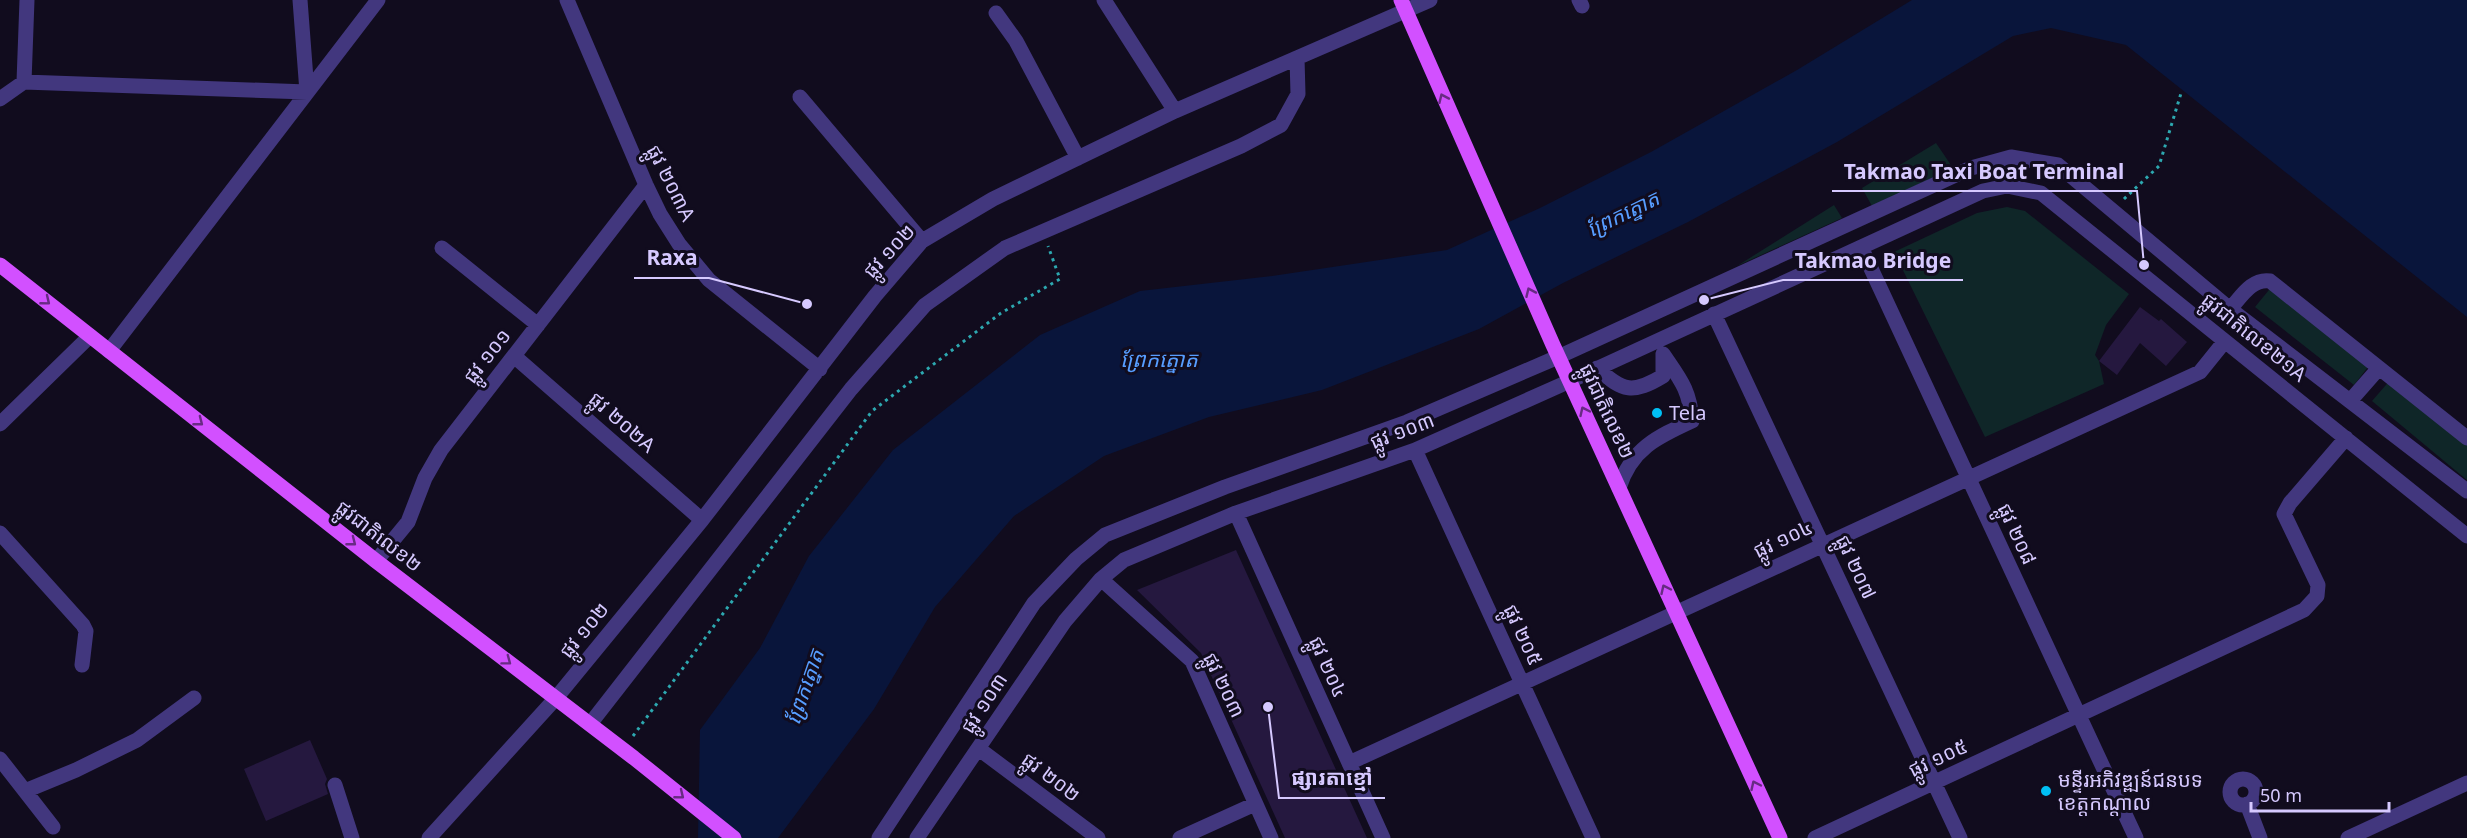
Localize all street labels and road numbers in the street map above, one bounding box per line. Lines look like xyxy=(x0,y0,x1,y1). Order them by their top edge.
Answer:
street label: ផ្លូវ ២០៣A xyxy=(635,140,702,228)
street label: ផ្លូវ ១០២ xyxy=(857,218,925,288)
street label: ផ្លូវជាតិលេខ២១A xyxy=(2192,286,2313,392)
street label: ផ្លូវ ១០១ xyxy=(457,323,521,392)
street label: ផ្លូវជាតិលេខ២ xyxy=(1568,359,1641,465)
street label: ផ្លូវ ២០២A xyxy=(579,385,662,463)
street label: ផ្លូវ ១០៣ xyxy=(1366,406,1440,461)
street label: ផ្លូវជាតិលេខ២ xyxy=(327,493,428,582)
street label: ផ្លូវ ២០៨ xyxy=(1986,499,2043,571)
street label: ផ្លូវ ១០៤ xyxy=(1749,513,1819,569)
street label: ផ្លូវ ២០៧ xyxy=(1825,530,1883,606)
street label: ផ្លូវ ១០២ xyxy=(553,596,619,667)
street label: ផ្លូវ ២០៥ xyxy=(1492,600,1549,672)
street label: ផ្លូវ ២០៤ xyxy=(1298,632,1354,704)
street label: ផ្លូវ ២០៣ xyxy=(1192,648,1252,724)
street label: ផ្លូវ ១០៣ xyxy=(954,667,1018,741)
street label: ផ្លូវ ១០៥ xyxy=(1904,732,1974,788)
street label: ផ្លូវ ២០២ xyxy=(1013,746,1086,812)

